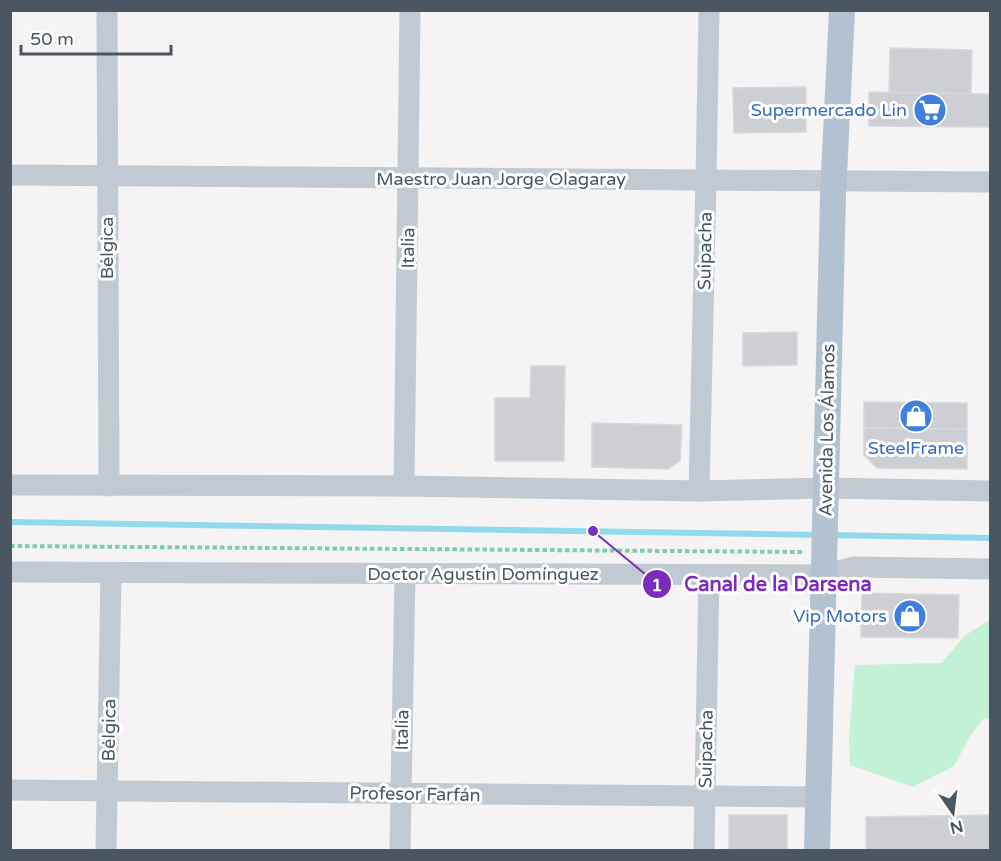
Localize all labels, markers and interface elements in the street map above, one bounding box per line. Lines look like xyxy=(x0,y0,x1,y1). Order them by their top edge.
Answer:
scale bar xyxy=(21,18,171,56)
text: 50 m xyxy=(30,28,74,50)
supermarket icon: Supermercado Lin xyxy=(912,92,948,128)
place label: Supermercado Lin xyxy=(751,99,907,121)
street label: Maestro Juan Jorge Olagaray xyxy=(376,168,626,190)
street label: Suipacha xyxy=(693,212,717,290)
street label: Bélgica xyxy=(96,217,118,279)
street label: Italia xyxy=(397,227,419,269)
street label: Avenida Los Álamos xyxy=(814,344,840,516)
shop icon: SteelFrame xyxy=(898,398,934,434)
place label: SteelFrame xyxy=(868,437,964,459)
street label: Doctor Agustín Domínguez xyxy=(367,563,599,585)
callout: Canal de la Darsena xyxy=(642,565,884,603)
text: Canal de la Darsena xyxy=(684,573,872,597)
text: 1 xyxy=(651,574,663,596)
shop icon: Vip Motors xyxy=(892,598,928,634)
place label: Vip Motors xyxy=(793,605,887,627)
street label: Bélgica xyxy=(97,699,121,761)
street label: Italia xyxy=(391,709,413,751)
street label: Suipacha xyxy=(694,710,718,788)
street label: Profesor Farfán xyxy=(349,782,481,806)
north arrow xyxy=(923,783,983,843)
text: N xyxy=(948,815,965,838)

